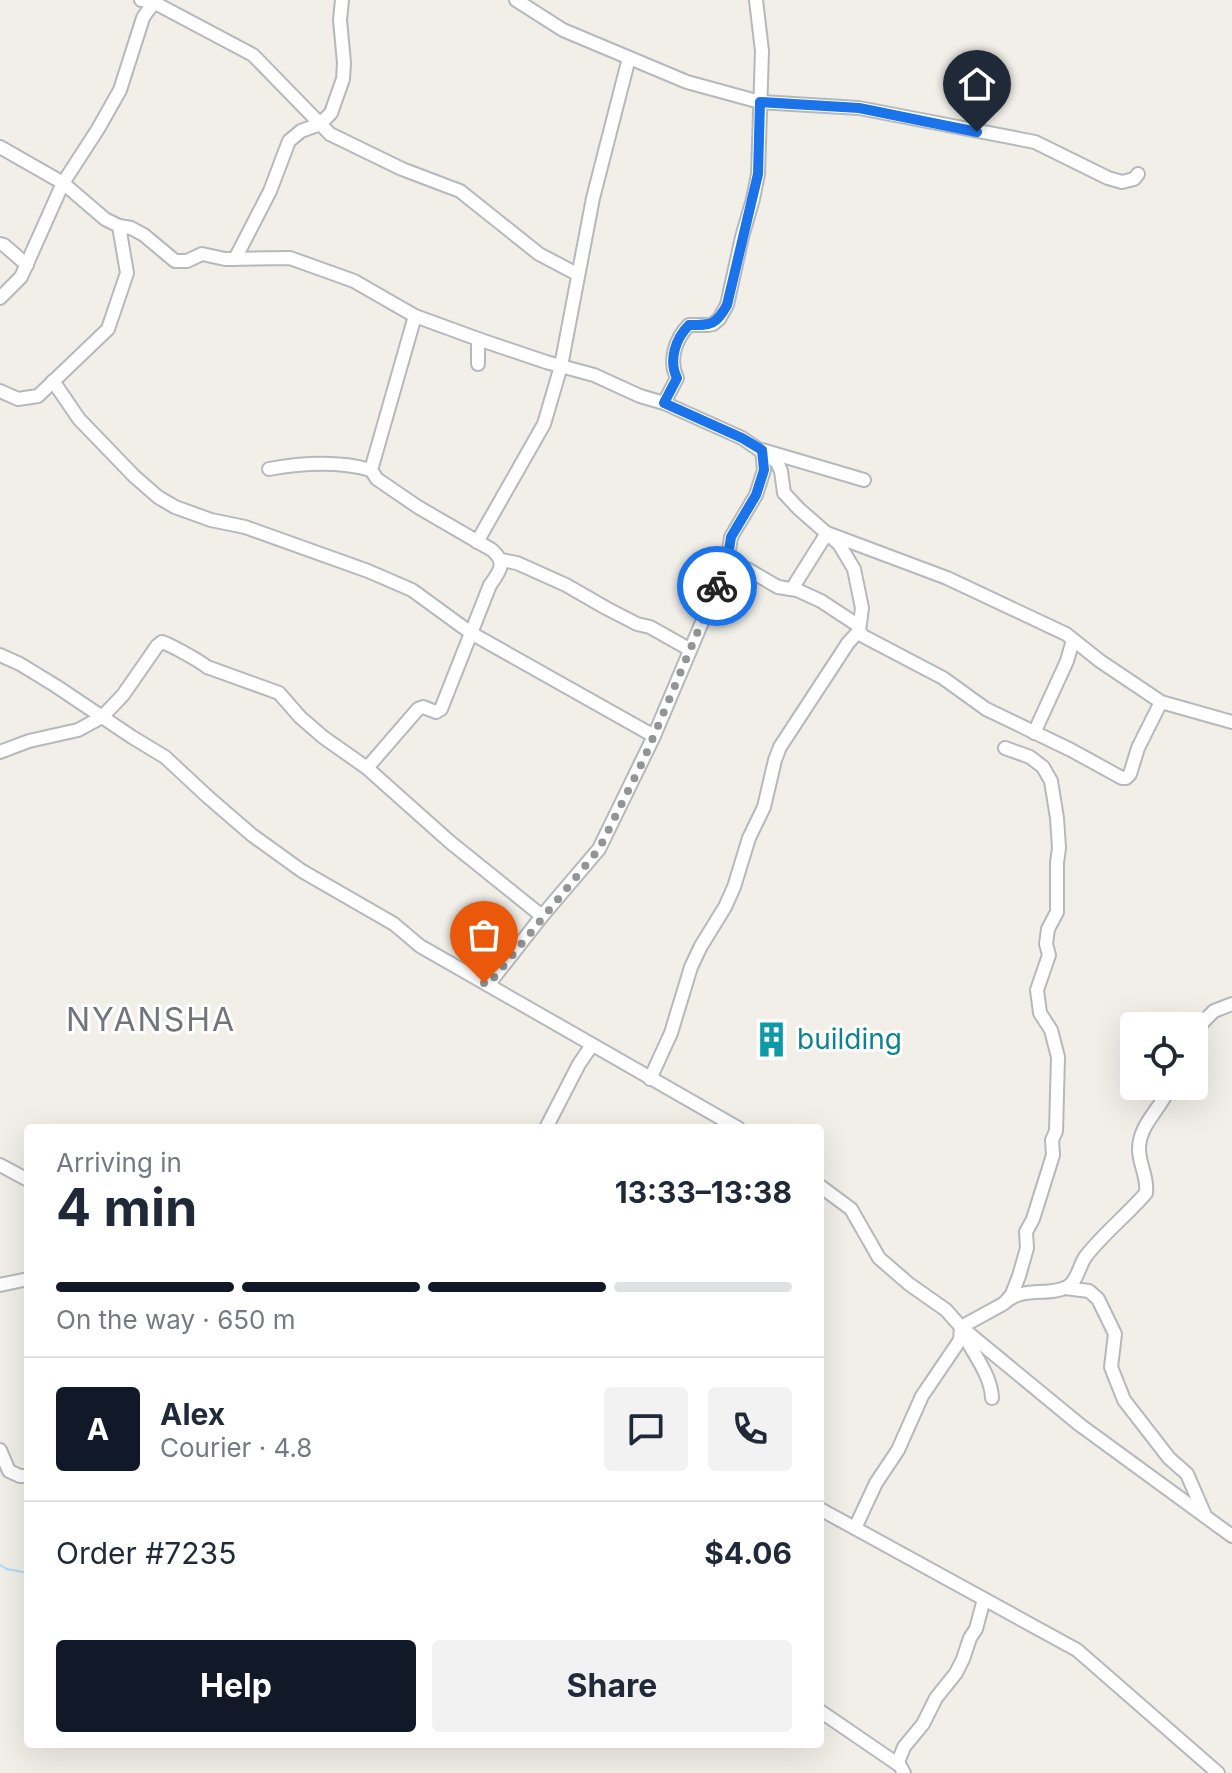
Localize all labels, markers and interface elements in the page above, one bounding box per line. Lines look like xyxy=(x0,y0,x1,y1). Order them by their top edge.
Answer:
pin xyxy=(943,50,1011,132)
icon: home xyxy=(955,62,999,106)
courier xyxy=(677,546,757,626)
icon: bike xyxy=(695,564,739,608)
pin xyxy=(450,901,518,983)
icon: bag xyxy=(462,913,506,957)
district label: NYANSHA xyxy=(66,1000,236,1039)
map controls xyxy=(1120,1012,1208,1100)
button: locate xyxy=(1120,1012,1208,1100)
building icon: building xyxy=(752,1020,790,1058)
place label: building xyxy=(797,1022,902,1056)
text: Arriving in xyxy=(56,1147,182,1178)
text: 13:33–13:38 xyxy=(615,1174,792,1210)
text: 4 min xyxy=(56,1176,197,1239)
text: On the way · 650 m xyxy=(56,1304,296,1335)
button: chat xyxy=(604,1387,688,1471)
button: phone xyxy=(708,1387,792,1471)
text: Alex xyxy=(160,1396,225,1432)
text: A xyxy=(87,1411,109,1447)
text: Courier · 4.8 xyxy=(160,1432,312,1463)
text: Order #7235 xyxy=(56,1535,236,1571)
text: $4.06 xyxy=(704,1535,792,1571)
button: Help xyxy=(56,1640,416,1732)
button: Share xyxy=(432,1640,792,1732)

